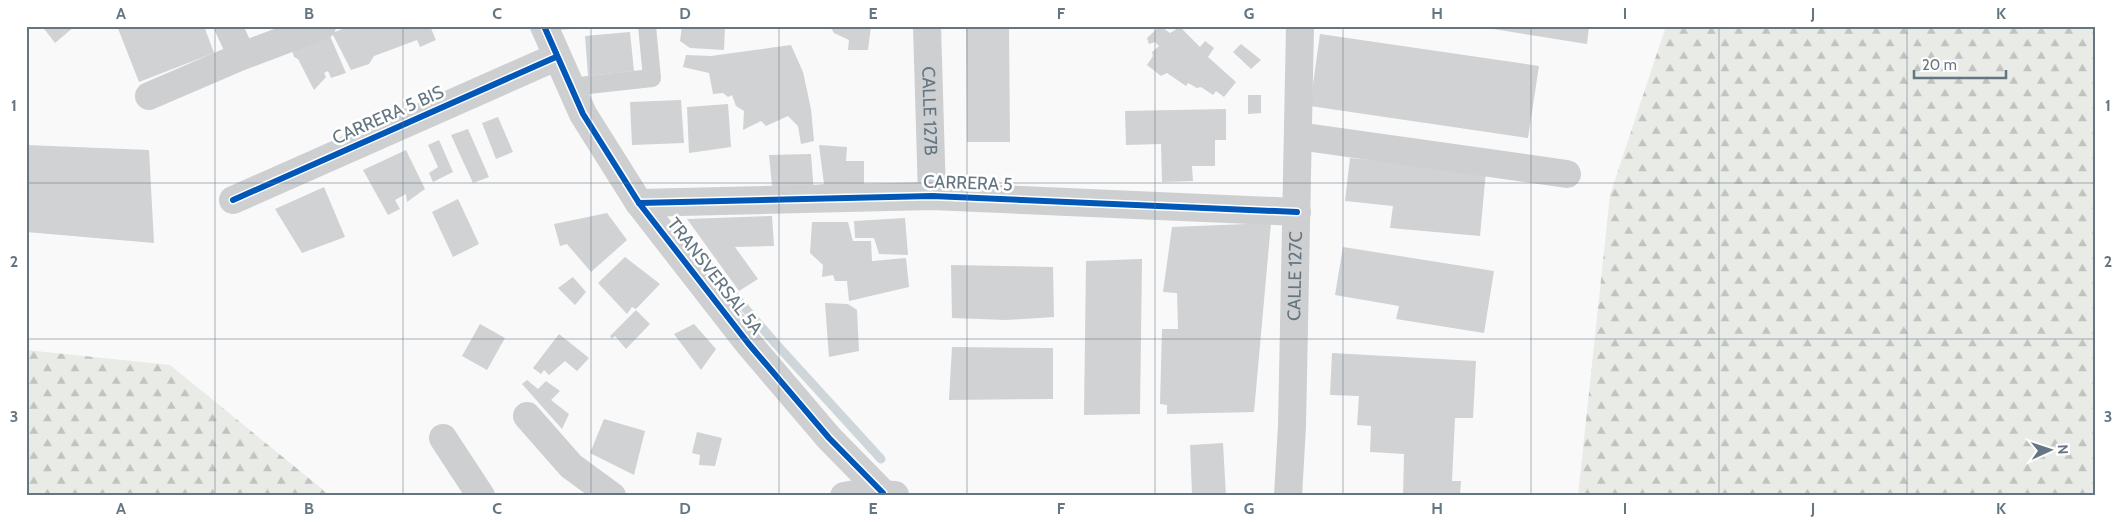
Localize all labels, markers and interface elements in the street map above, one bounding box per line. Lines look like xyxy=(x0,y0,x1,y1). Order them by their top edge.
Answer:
text: A xyxy=(116,4,126,23)
text: B xyxy=(304,4,314,23)
text: C xyxy=(492,4,502,23)
text: D xyxy=(679,4,691,23)
text: E xyxy=(868,4,878,23)
text: F xyxy=(1057,4,1066,23)
text: G xyxy=(1244,4,1254,23)
text: H xyxy=(1431,4,1443,23)
text: I xyxy=(1623,4,1627,23)
text: J xyxy=(1810,4,1815,23)
text: K xyxy=(1996,4,2006,23)
scale bar xyxy=(1914,48,2007,80)
text: 20 m xyxy=(1922,56,1957,74)
street label: CALLE 127B xyxy=(917,66,942,156)
street label: CARRERA 5 BIS xyxy=(329,81,447,149)
text: 1 xyxy=(11,96,17,115)
text: 1 xyxy=(2105,96,2111,115)
street label: CARRERA 5 xyxy=(923,170,1013,196)
street label: TRANSVERSAL 5A xyxy=(663,213,767,339)
street label: CALLE 127C xyxy=(1283,231,1307,321)
text: 2 xyxy=(10,252,18,271)
text: 2 xyxy=(2104,252,2112,271)
text: 3 xyxy=(10,407,18,426)
text: 3 xyxy=(2104,407,2112,426)
north arrow xyxy=(2024,424,2074,474)
text: N xyxy=(2054,444,2072,455)
text: A xyxy=(116,499,126,518)
text: B xyxy=(304,499,314,518)
text: C xyxy=(492,499,502,518)
text: D xyxy=(679,499,691,518)
text: E xyxy=(868,499,878,518)
text: F xyxy=(1057,499,1066,518)
text: G xyxy=(1244,499,1254,518)
text: H xyxy=(1431,499,1443,518)
text: I xyxy=(1623,499,1627,518)
text: J xyxy=(1810,499,1815,518)
text: K xyxy=(1996,499,2006,518)

